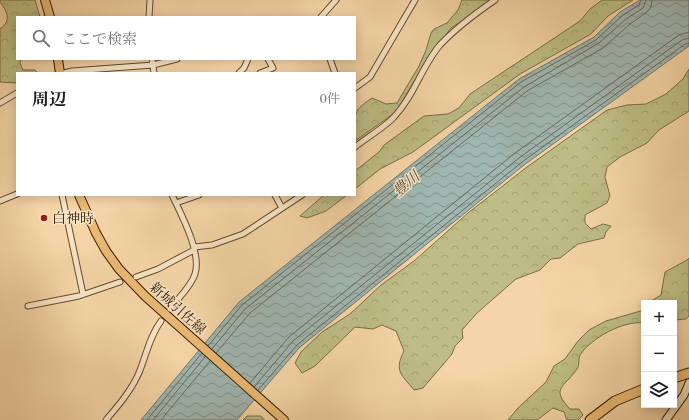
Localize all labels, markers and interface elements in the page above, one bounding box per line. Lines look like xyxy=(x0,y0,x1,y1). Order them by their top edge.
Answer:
search box xyxy=(16,16,356,60)
icon: search xyxy=(30,27,52,49)
text: ここで検索 xyxy=(62,33,137,48)
text: 周辺 xyxy=(32,92,66,109)
text: 0件 xyxy=(319,93,340,106)
water label: 豊川 xyxy=(389,167,425,201)
place label: 白神時 xyxy=(52,211,94,226)
marker: 白神時 xyxy=(39,213,49,223)
street label: 新城引佐線 xyxy=(147,279,209,337)
map controls xyxy=(641,300,677,408)
button: + xyxy=(641,300,677,336)
button: − xyxy=(641,336,677,372)
button: layers xyxy=(641,372,677,408)

